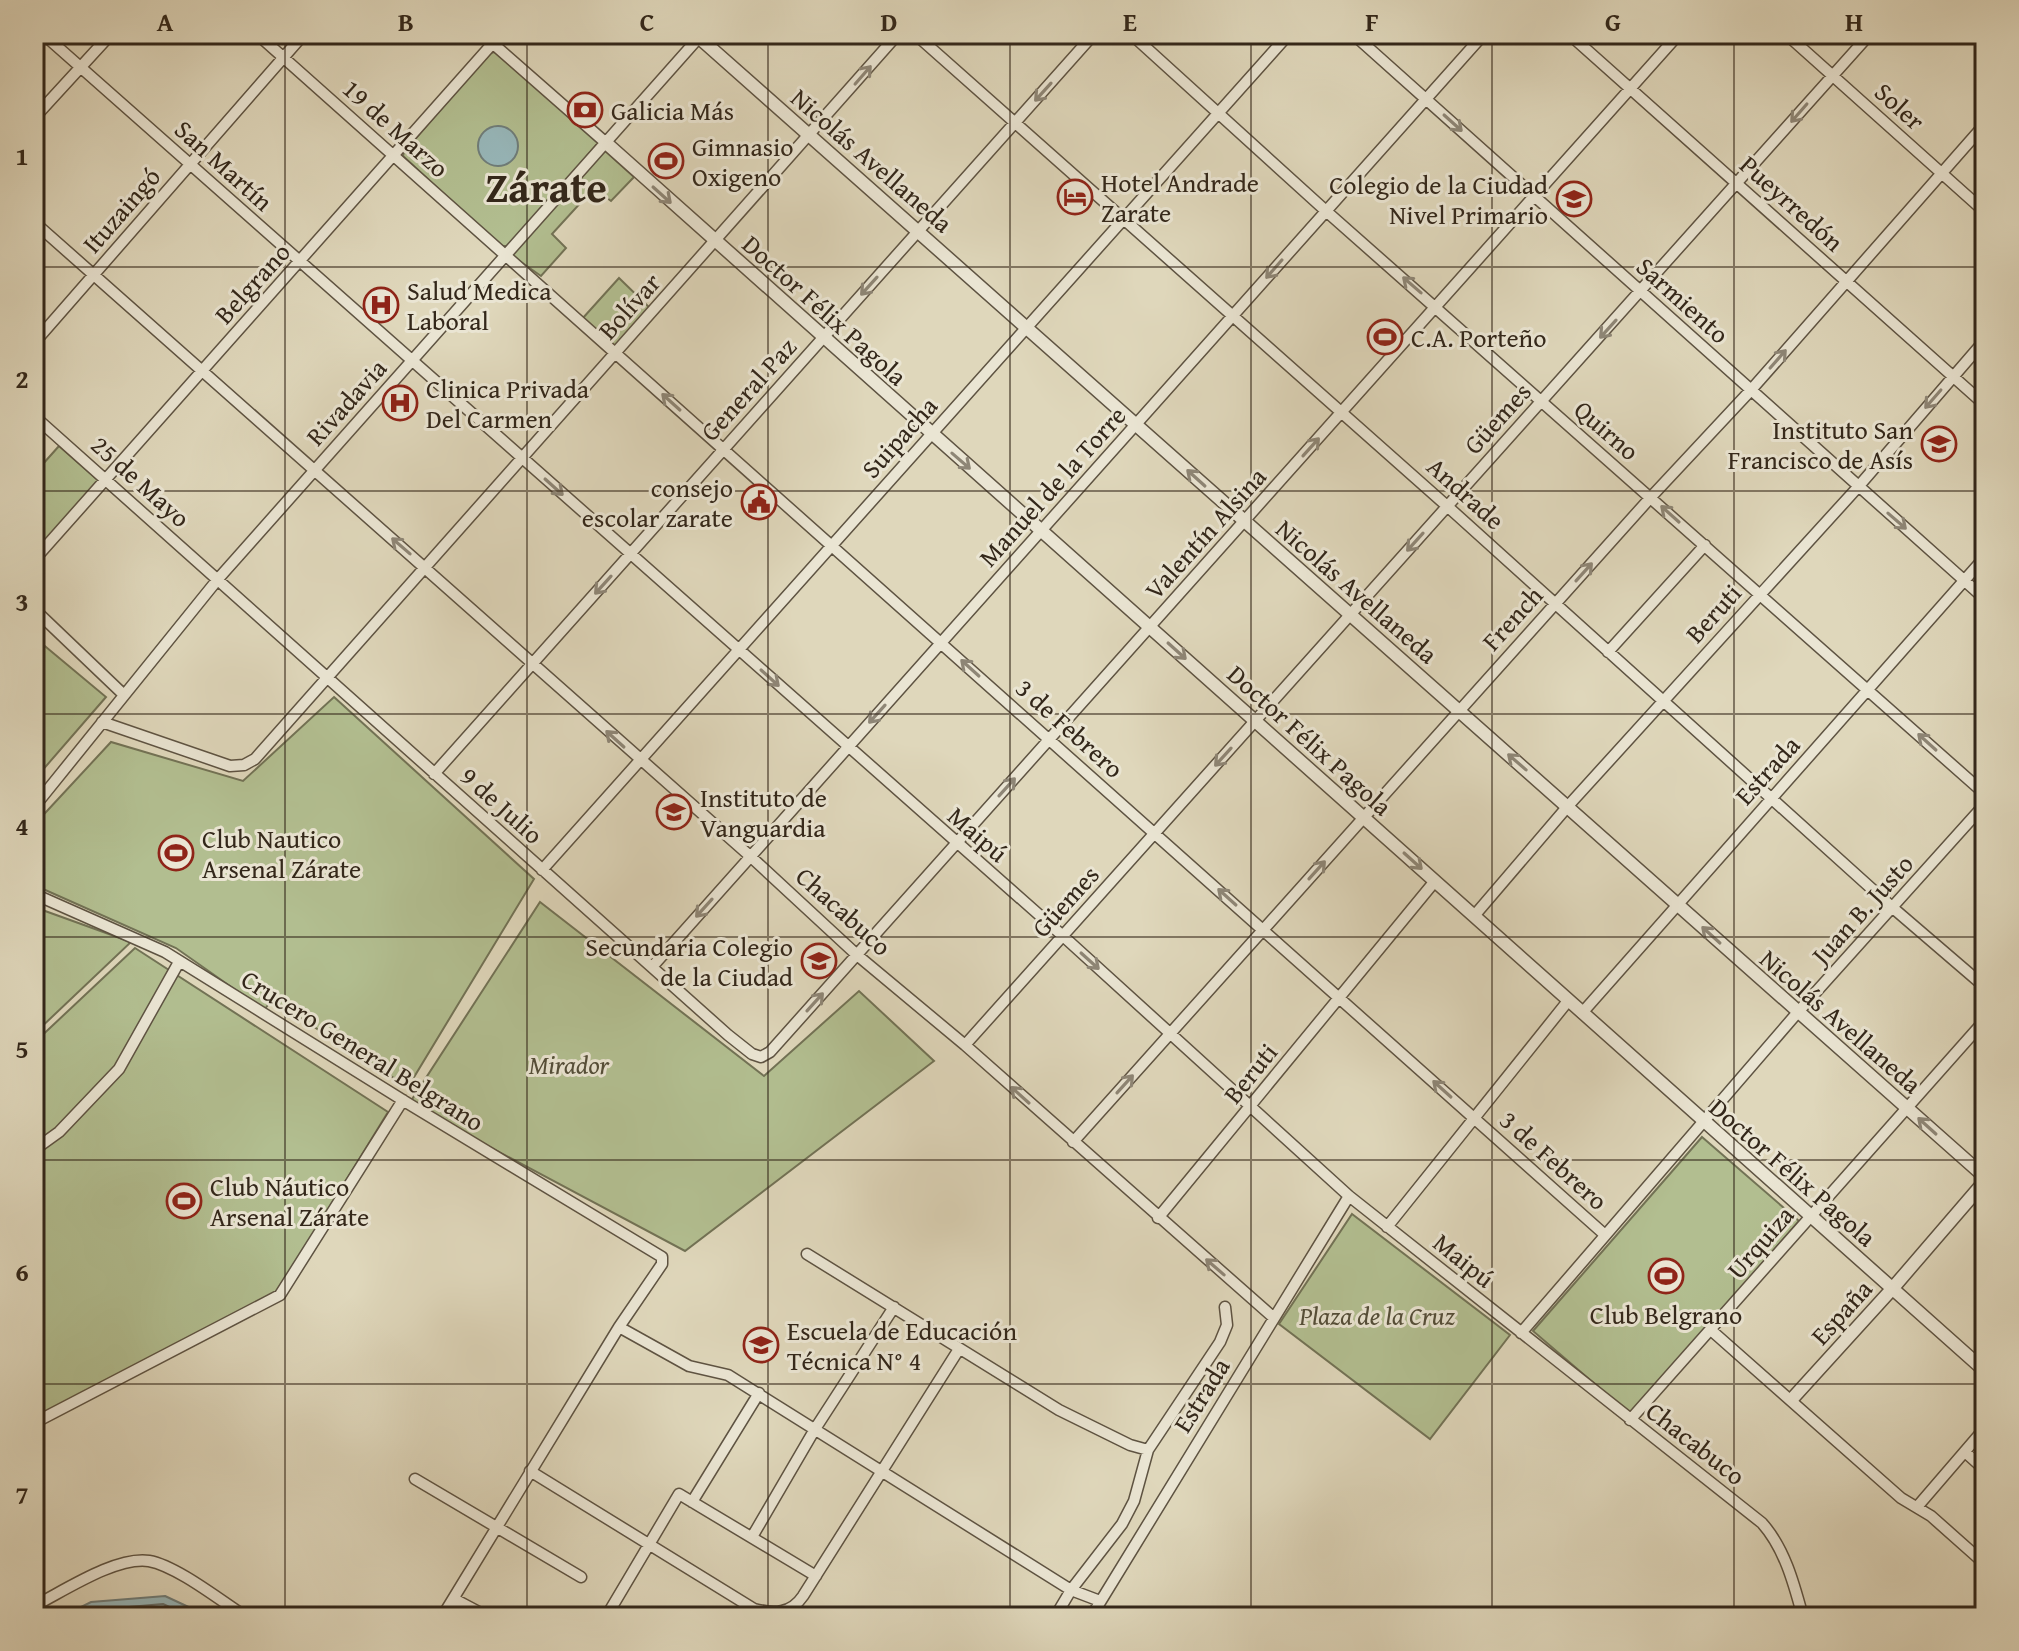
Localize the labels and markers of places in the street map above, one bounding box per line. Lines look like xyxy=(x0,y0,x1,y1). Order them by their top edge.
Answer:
bank icon: Galicia Más xyxy=(566,91,604,129)
place label: Galicia Más xyxy=(611,91,734,130)
place label: Gimnasio Oxigeno xyxy=(692,127,794,196)
sports icon: Gimnasio Oxigeno xyxy=(647,142,685,180)
place label: Hotel Andrade Zarate xyxy=(1101,163,1259,232)
place label: Colegio de la Ciudad Nivel Primario xyxy=(1329,165,1548,234)
hotel icon: Hotel Andrade Zarate xyxy=(1056,178,1094,216)
school or university icon: Colegio de la Ciudad Nivel Primario xyxy=(1555,180,1593,218)
place label: Salud Medica Laboral xyxy=(407,271,552,340)
hospital icon: Salud Medica Laboral xyxy=(362,286,400,324)
sports icon: C.A. Porteño xyxy=(1366,318,1404,356)
place label: C.A. Porteño xyxy=(1411,318,1546,357)
place label: Clinica Privada Del Carmen xyxy=(426,369,590,438)
hospital icon: Clinica Privada Del Carmen xyxy=(381,384,419,422)
place label: Instituto San Francisco de Asís xyxy=(1728,410,1913,479)
school or university icon: Instituto San Francisco de Asís xyxy=(1920,425,1958,463)
place label: consejo escolar zarate xyxy=(582,468,733,537)
public building icon: consejo escolar zarate xyxy=(740,483,778,521)
place label: Instituto de Vanguardia xyxy=(700,778,827,847)
school or university icon: Instituto de Vanguardia xyxy=(655,793,693,831)
place label: Club Nautico Arsenal Zárate xyxy=(202,819,361,888)
sports icon: Club Nautico Arsenal Zárate xyxy=(157,834,195,872)
place label: Secundaria Colegio de la Ciudad xyxy=(585,927,793,996)
school or university icon: Secundaria Colegio de la Ciudad xyxy=(800,942,838,980)
place label: Club Náutico Arsenal Zárate xyxy=(210,1167,369,1236)
sports icon: Club Náutico Arsenal Zárate xyxy=(165,1182,203,1220)
sports icon: Club Belgrano xyxy=(1647,1257,1685,1295)
place label: Club Belgrano xyxy=(1590,1295,1742,1334)
place label: Escuela de Educación Técnica N° 4 xyxy=(787,1311,1017,1380)
school or university icon: Escuela de Educación Técnica N° 4 xyxy=(742,1326,780,1364)

